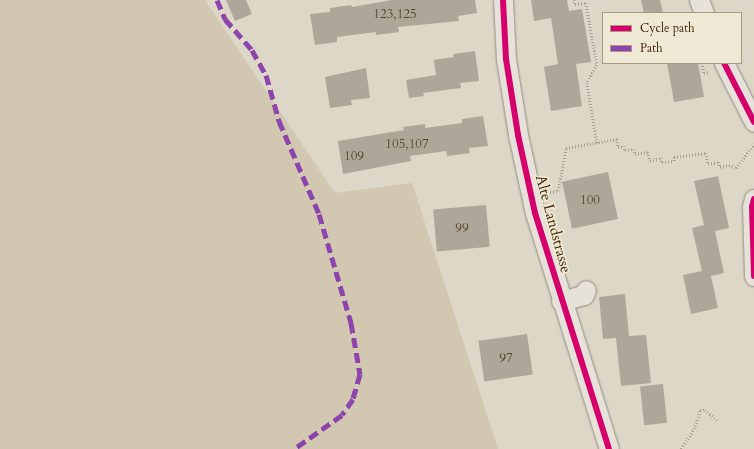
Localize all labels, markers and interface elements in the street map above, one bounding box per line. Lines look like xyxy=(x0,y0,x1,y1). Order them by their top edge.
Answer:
house number: 123,125 xyxy=(373,6,417,22)
legend xyxy=(602,12,742,64)
text: Cycle path xyxy=(640,20,695,36)
text: Path xyxy=(640,40,663,56)
house number: 105,107 xyxy=(385,136,429,152)
house number: 109 xyxy=(344,148,364,164)
street label: Alte Landstrasse xyxy=(531,173,575,275)
house number: 100 xyxy=(580,192,600,208)
house number: 99 xyxy=(455,220,469,236)
house number: 97 xyxy=(499,350,513,366)

